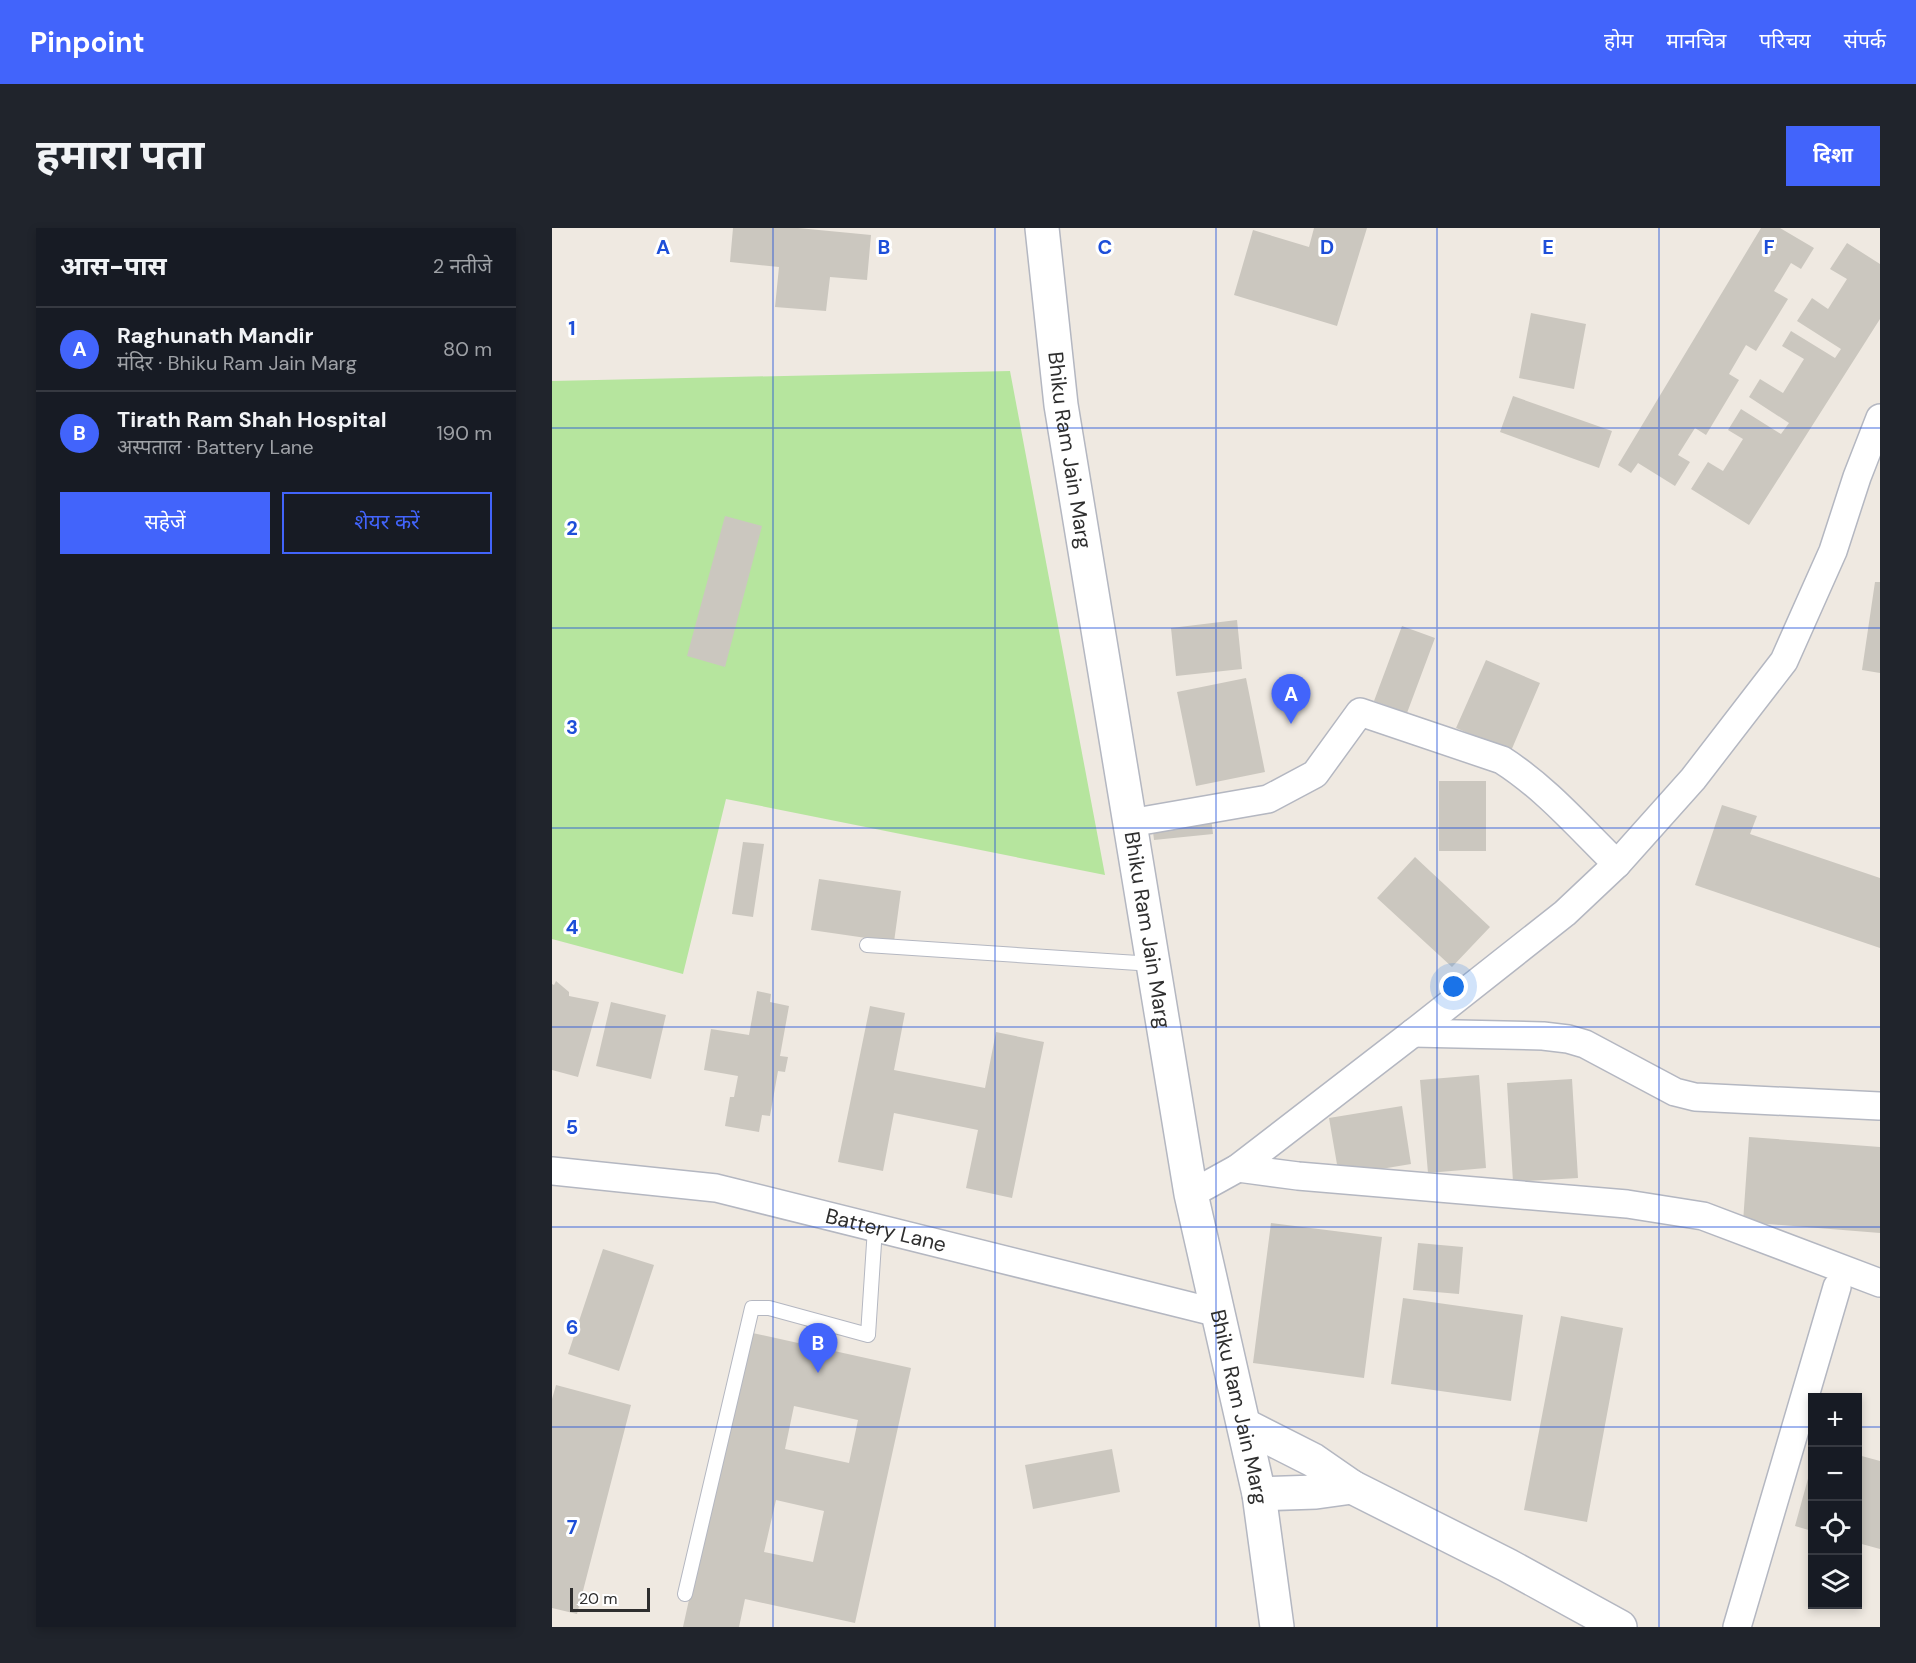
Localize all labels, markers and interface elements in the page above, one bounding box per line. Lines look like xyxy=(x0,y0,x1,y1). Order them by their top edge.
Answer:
text: Pinpoint xyxy=(30,24,145,61)
text: होम xyxy=(1604,27,1633,55)
text: मानचित्र xyxy=(1666,27,1726,55)
text: परिचय xyxy=(1759,27,1811,55)
text: संपर्क xyxy=(1844,27,1886,55)
button: दिशा xyxy=(1786,126,1880,186)
text: हमारा पता xyxy=(36,127,204,182)
text: A xyxy=(656,234,670,260)
text: B xyxy=(878,234,890,260)
text: C xyxy=(1098,234,1112,260)
text: D xyxy=(1320,234,1334,260)
text: E xyxy=(1542,234,1554,260)
text: F xyxy=(1763,234,1775,260)
text: आस-पास xyxy=(60,249,167,283)
text: 2 नतीजे xyxy=(433,253,492,279)
text: 1 xyxy=(568,315,576,341)
text: Raghunath Mandir xyxy=(117,321,314,350)
text: A xyxy=(72,336,87,362)
text: 80 m xyxy=(443,336,492,362)
text: मंदिर · Bhiku Ram Jain Marg xyxy=(117,350,357,376)
street label: Bhiku Ram Jain Marg xyxy=(1041,350,1099,551)
text: Tirath Ram Shah Hospital xyxy=(117,405,387,434)
text: B xyxy=(73,420,86,446)
text: 190 m xyxy=(436,420,492,446)
text: अस्पताल · Battery Lane xyxy=(117,434,314,460)
button: सहेजें xyxy=(60,492,270,554)
button: शेयर करें xyxy=(282,492,492,554)
text: 2 xyxy=(566,515,578,541)
pin: A xyxy=(1272,674,1310,724)
text: 3 xyxy=(566,714,578,740)
street label: Bhiku Ram Jain Marg xyxy=(1117,829,1178,1031)
text: 4 xyxy=(566,914,579,940)
your location xyxy=(1439,972,1468,1001)
text: 5 xyxy=(566,1114,578,1140)
street label: Battery Lane xyxy=(823,1202,949,1259)
street label: Bhiku Ram Jain Marg xyxy=(1204,1307,1274,1506)
text: 6 xyxy=(566,1314,578,1340)
pin: B xyxy=(798,1324,838,1373)
map controls xyxy=(1808,1393,1862,1609)
button: + xyxy=(1808,1393,1862,1447)
button: − xyxy=(1808,1447,1862,1501)
button: locate xyxy=(1808,1501,1862,1555)
text: 7 xyxy=(567,1514,578,1540)
button: layers xyxy=(1808,1555,1862,1609)
scale bar xyxy=(570,1585,650,1612)
text: 20 m xyxy=(579,1588,618,1609)

